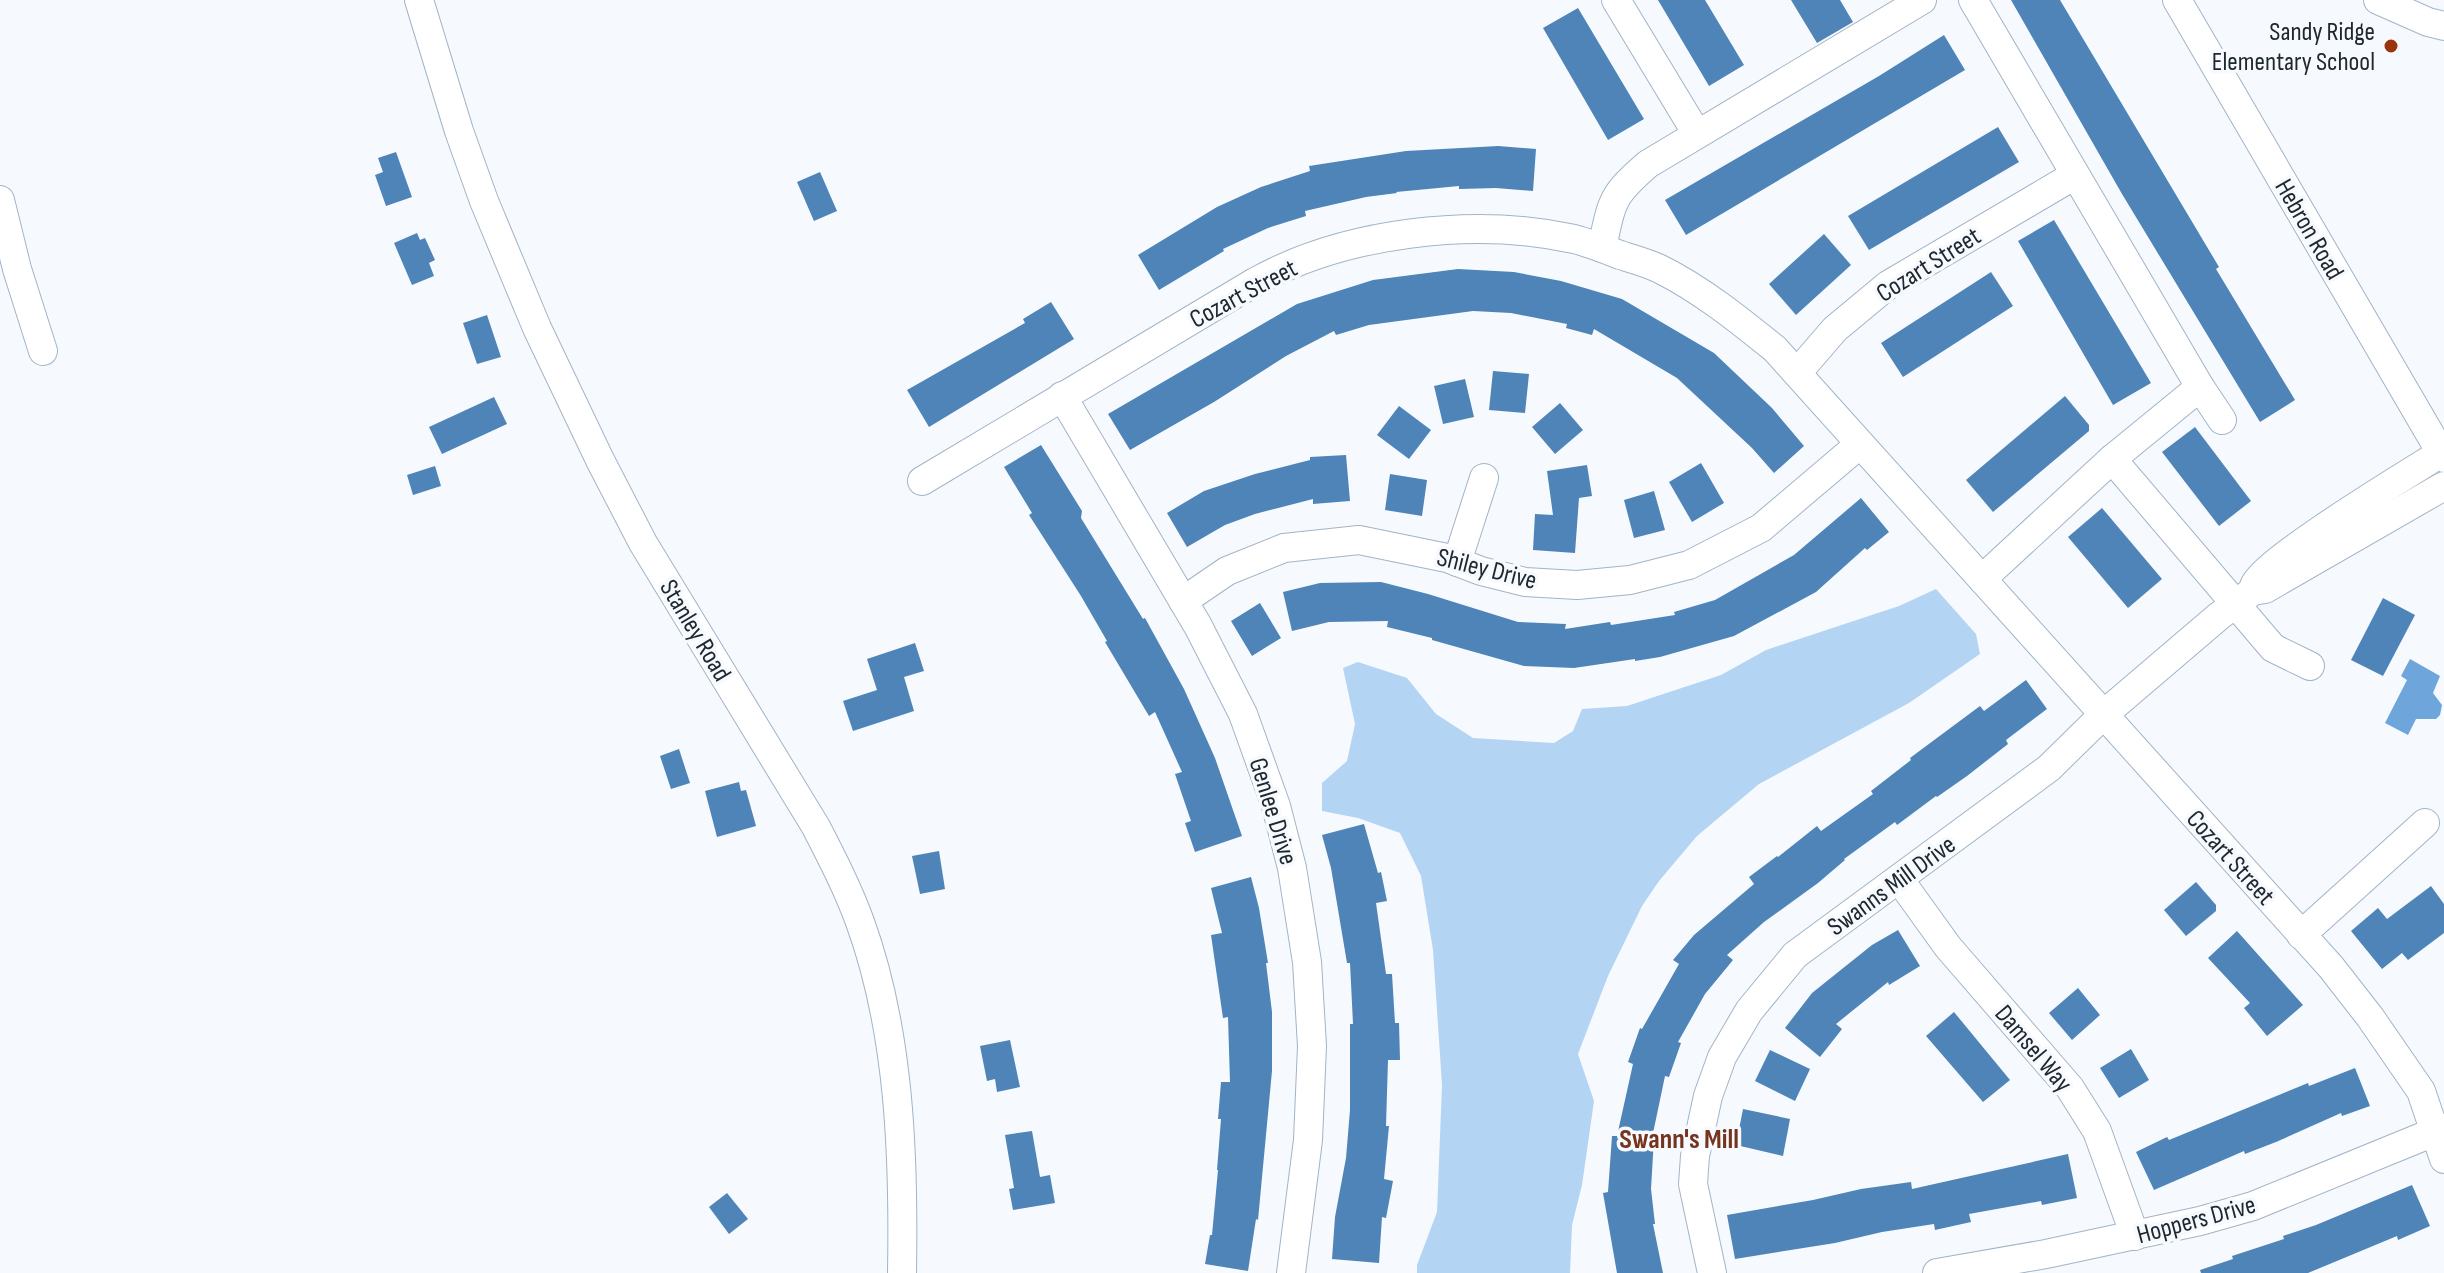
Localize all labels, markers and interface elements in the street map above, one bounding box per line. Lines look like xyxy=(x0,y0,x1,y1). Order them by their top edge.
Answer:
place label: Sandy Ridge Elementary School xyxy=(2212,17,2375,78)
marker: Sandy Ridge Elementary School xyxy=(2382,37,2400,55)
street label: Hebron Road xyxy=(2268,174,2350,286)
street label: Cozart Street xyxy=(1871,221,1987,309)
street label: Cozart Street xyxy=(1185,253,1303,335)
street label: Shiley Drive xyxy=(1434,542,1540,597)
street label: Stanley Road xyxy=(652,575,737,687)
street label: Genlee Drive xyxy=(1242,754,1303,869)
street label: Cozart Street xyxy=(2179,804,2281,912)
street label: Swanns Mill Drive xyxy=(1822,829,1962,943)
street label: Damsel Way xyxy=(1988,999,2078,1099)
district label: Swann's Mill xyxy=(1619,1123,1739,1156)
street label: Hoppers Drive xyxy=(2133,1190,2259,1251)

